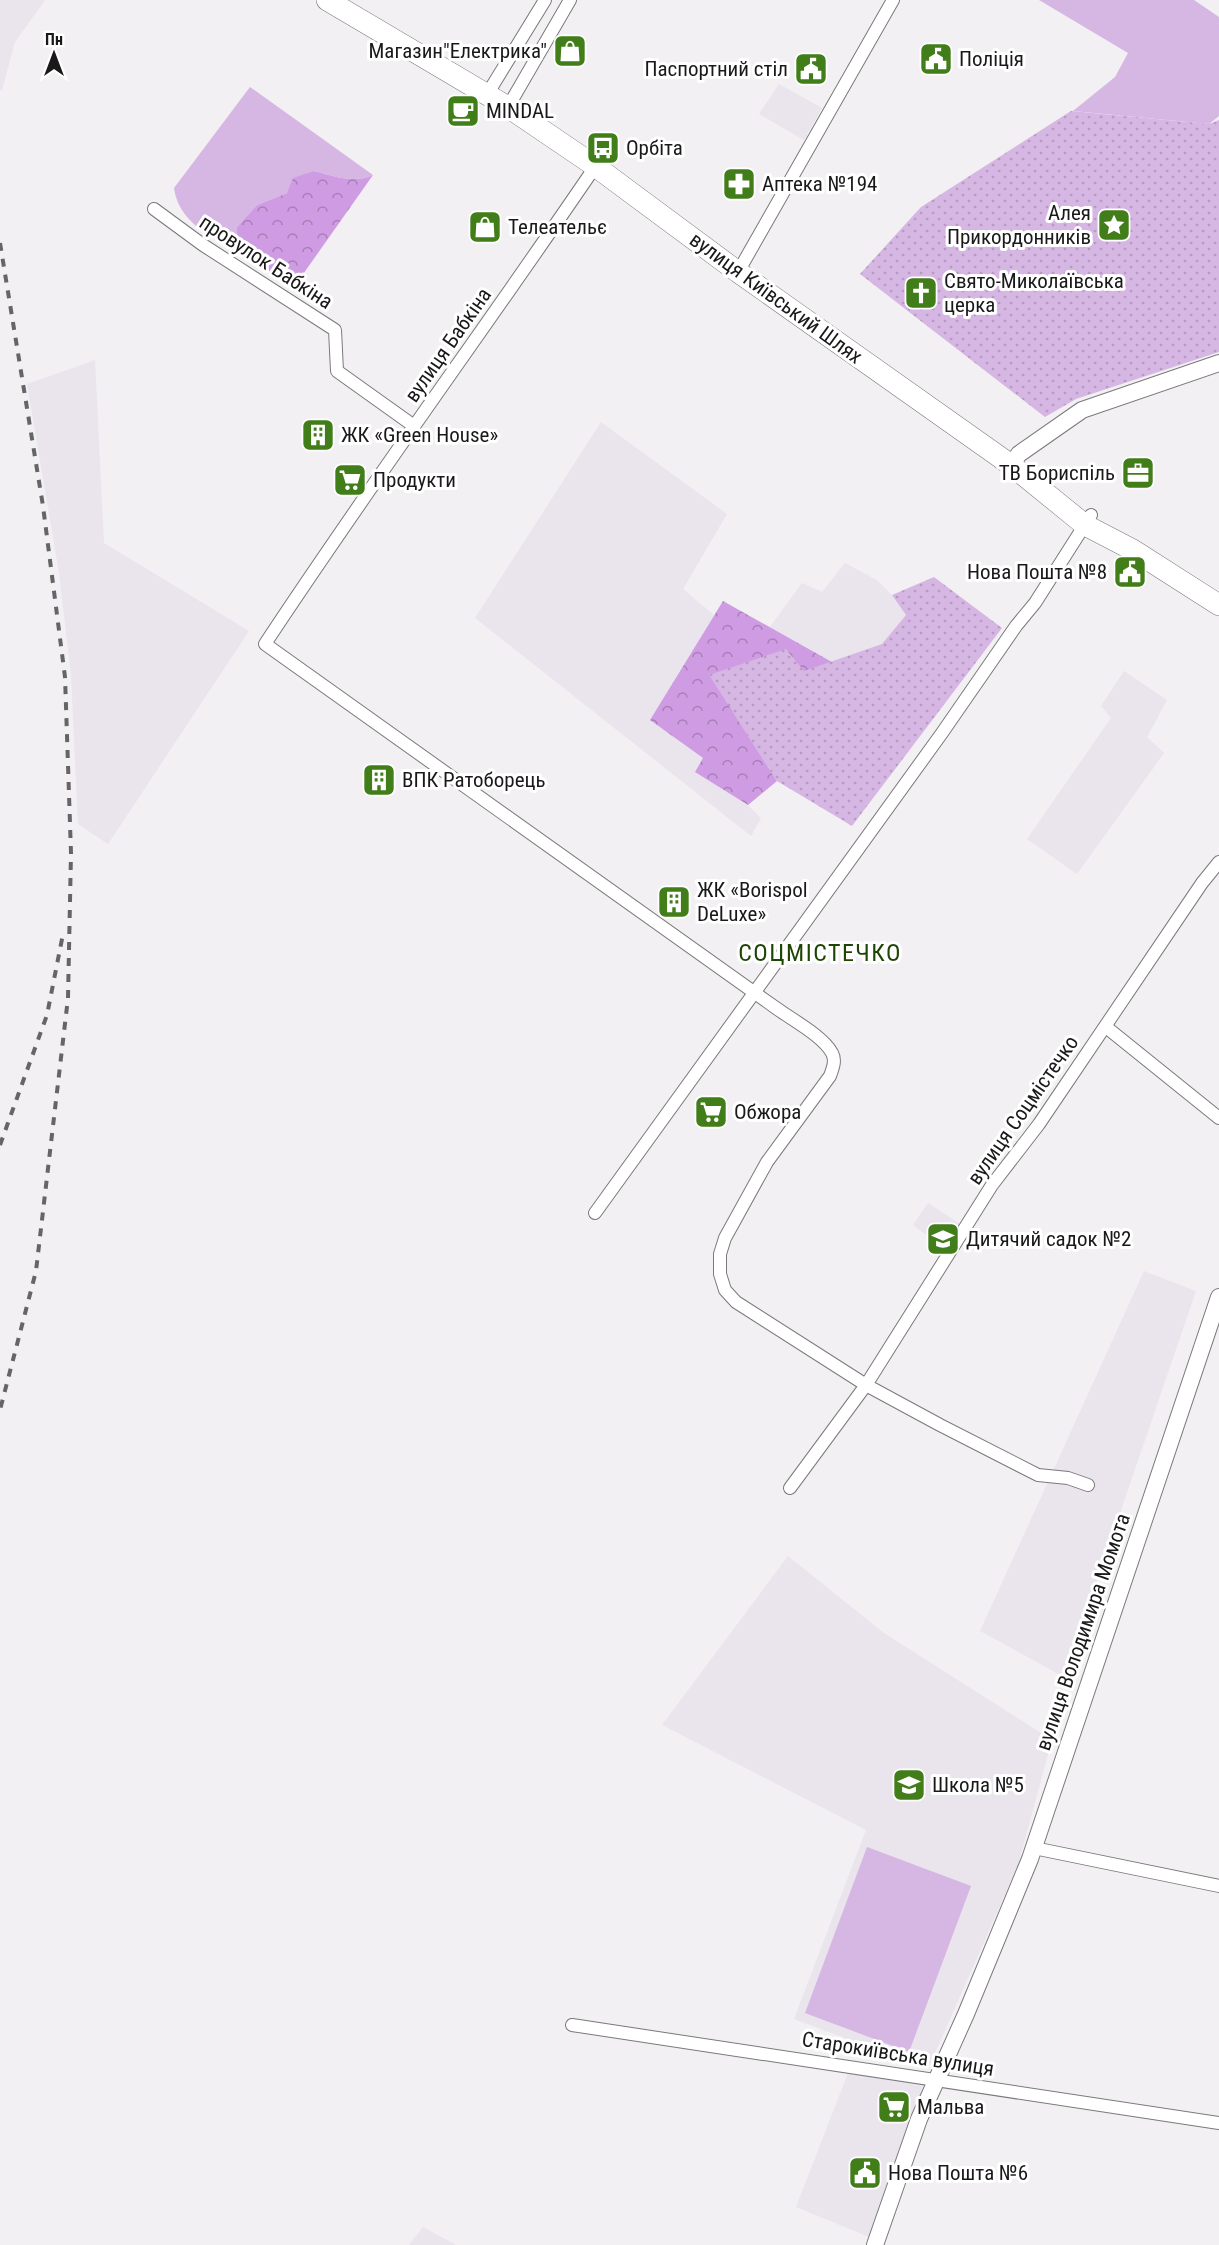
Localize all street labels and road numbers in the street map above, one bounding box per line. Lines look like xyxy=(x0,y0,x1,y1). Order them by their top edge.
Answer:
street label: провулок Бабкіна xyxy=(195,210,337,314)
street label: вулиця Київський Шлях xyxy=(685,227,867,369)
street label: вулиця Бабкіна xyxy=(400,283,496,407)
street label: вулиця Соцмістечко xyxy=(963,1031,1083,1189)
street label: вулиця Володимира Момота xyxy=(1031,1510,1135,1754)
street label: Старокиївська вулиця xyxy=(800,2027,996,2081)

